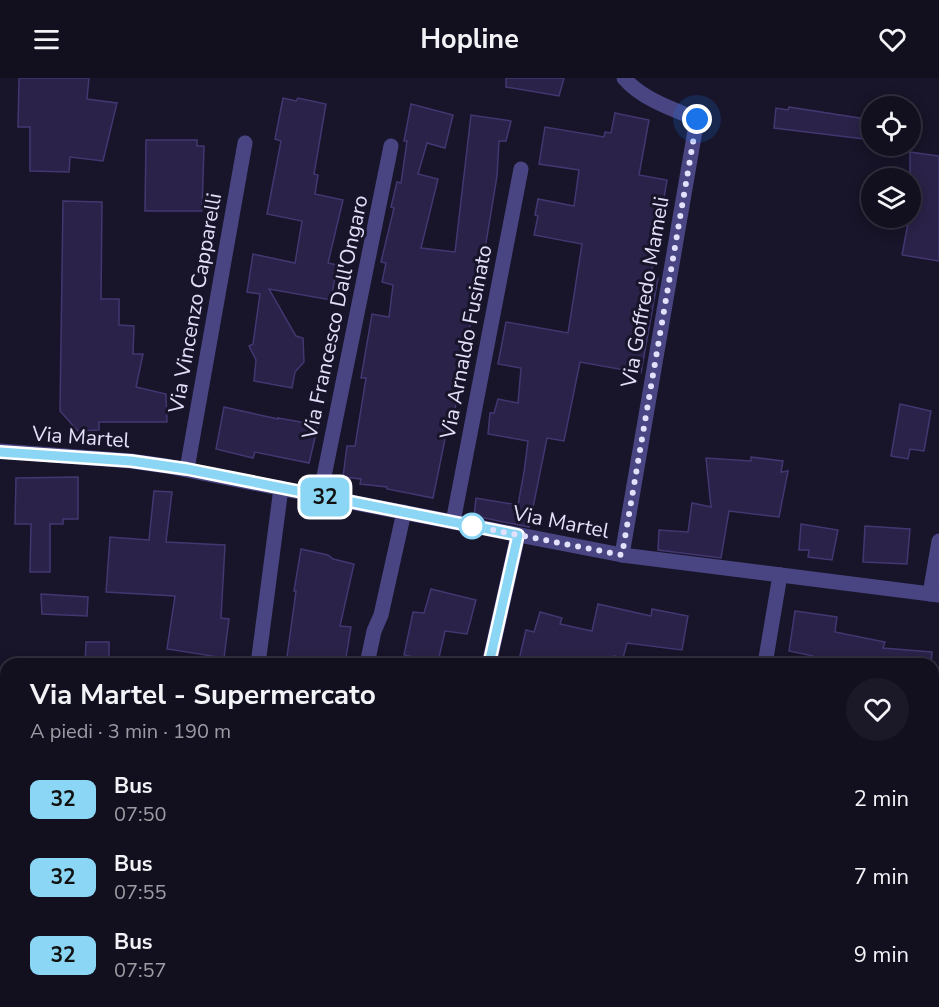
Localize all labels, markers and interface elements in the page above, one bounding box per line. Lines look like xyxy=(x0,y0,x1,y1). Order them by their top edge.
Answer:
text: Hopline xyxy=(420,21,519,58)
icon: menu xyxy=(30,23,63,56)
icon: heart xyxy=(876,23,909,56)
map controls xyxy=(861,96,921,228)
button: locate xyxy=(861,96,921,156)
your location xyxy=(682,104,712,134)
button: layers xyxy=(861,168,921,228)
street label: Via Vincenzo Capparelli xyxy=(162,191,228,416)
street label: Via Francesco Dall'Ongaro xyxy=(295,193,375,442)
street label: Via Goffredo Mameli xyxy=(614,194,676,391)
street label: Via Arnaldo Fusinato xyxy=(433,243,499,442)
street label: Via Martel xyxy=(30,420,131,454)
line badge: 32 xyxy=(298,478,352,516)
text: 32 xyxy=(312,483,338,511)
street label: Via Martel xyxy=(509,499,612,545)
unlabelled marker xyxy=(459,513,485,539)
text: Via Martel - Supermercato xyxy=(30,676,376,714)
button: heart xyxy=(846,678,909,741)
text: A piedi · 3 min · 190 m xyxy=(30,718,231,745)
text: Bus xyxy=(114,771,153,801)
text: 2 min xyxy=(854,784,909,814)
text: 32 xyxy=(50,785,76,813)
text: 07:50 xyxy=(114,801,167,828)
text: Bus xyxy=(114,849,153,879)
text: 7 min xyxy=(854,862,909,892)
text: 32 xyxy=(50,863,76,891)
text: 07:55 xyxy=(114,879,167,906)
text: Bus xyxy=(114,927,153,957)
text: 9 min xyxy=(854,940,909,970)
text: 32 xyxy=(50,941,76,969)
text: 07:57 xyxy=(114,957,167,984)

